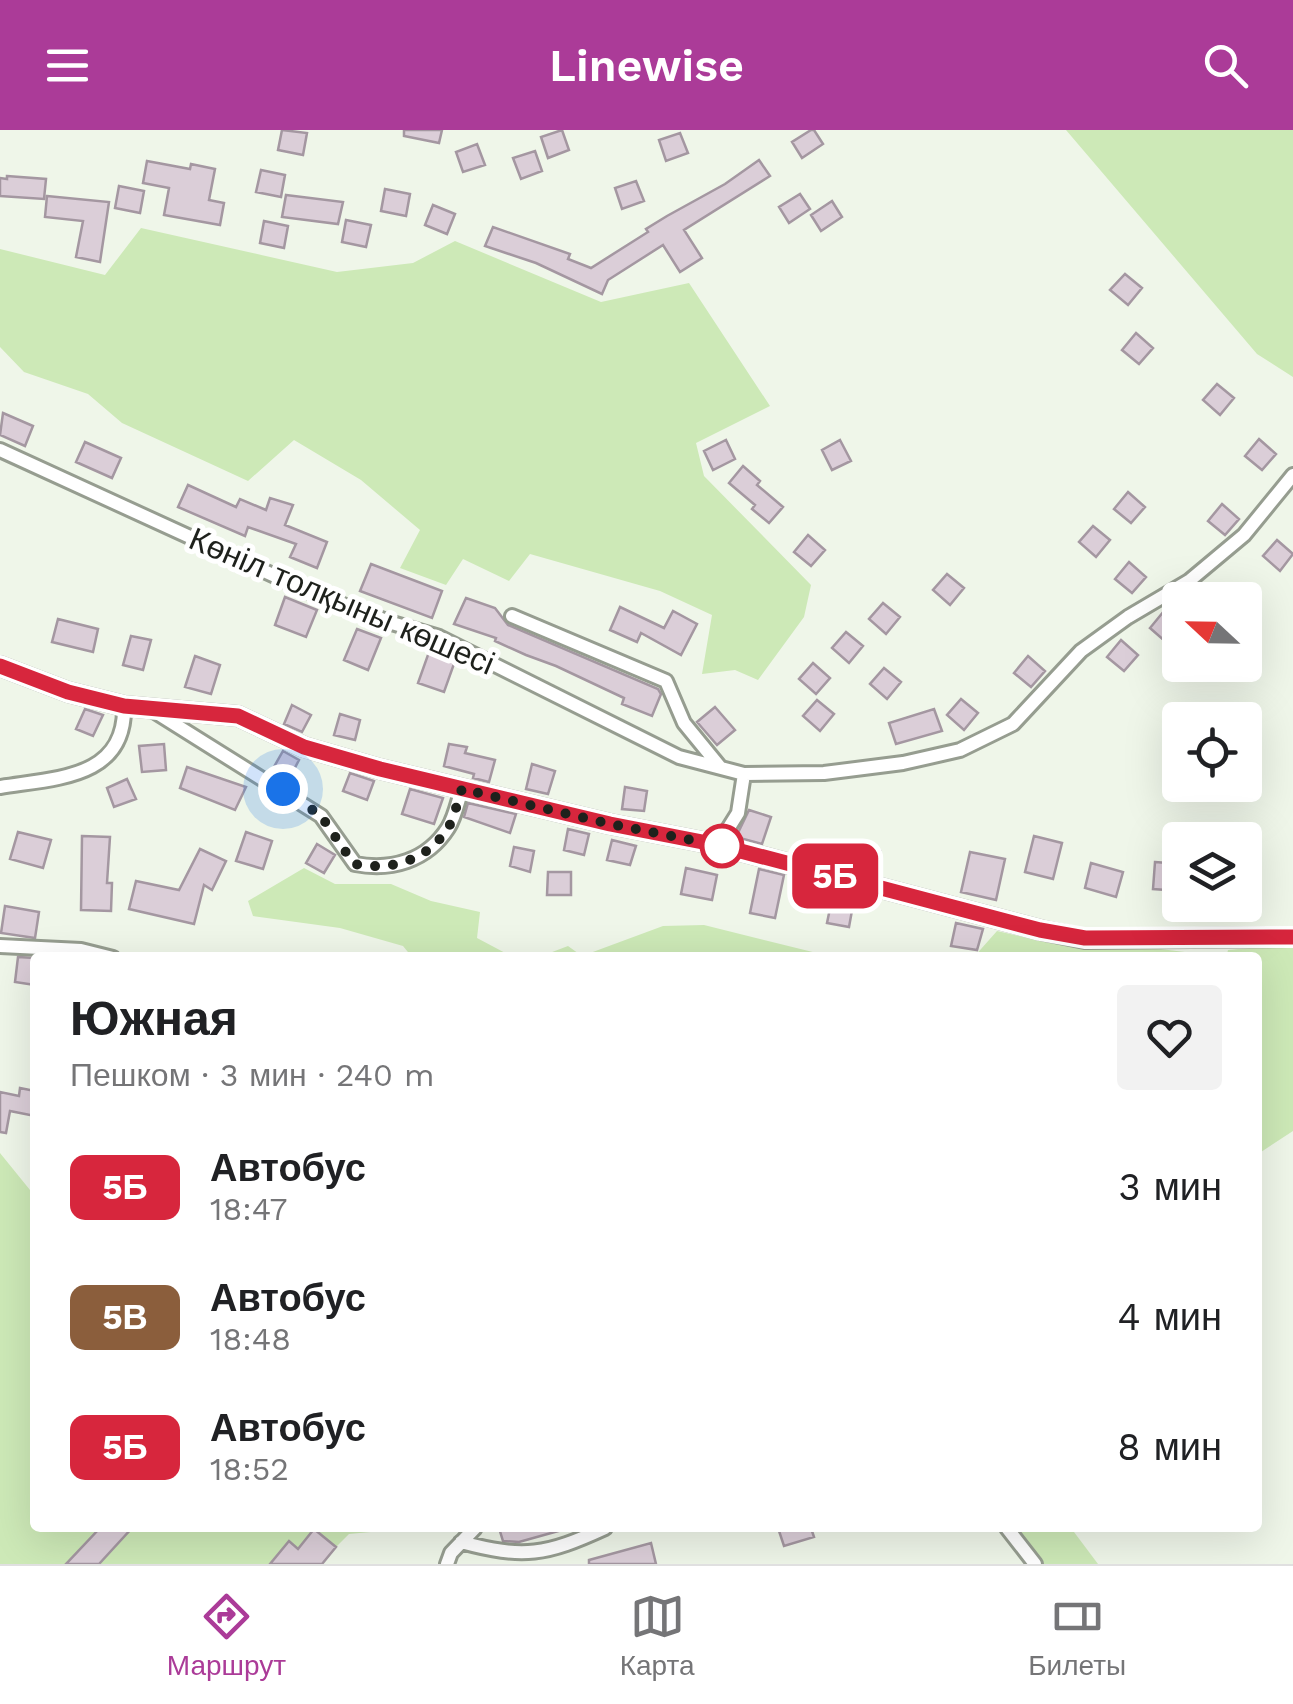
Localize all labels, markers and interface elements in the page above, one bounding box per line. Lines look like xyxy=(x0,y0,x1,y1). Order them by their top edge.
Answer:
icon: menu xyxy=(40,38,95,93)
icon: search xyxy=(1198,38,1253,93)
text: Linewise xyxy=(549,39,744,92)
street label: Көніл толқыны көшесі xyxy=(184,519,500,683)
north arrow xyxy=(1162,582,1262,682)
map controls xyxy=(1162,582,1262,922)
button: locate xyxy=(1162,702,1262,802)
your location xyxy=(258,764,308,814)
button: layers xyxy=(1162,822,1262,922)
unlabelled marker xyxy=(701,825,743,867)
line badge: 5Б xyxy=(790,844,880,908)
text: 5Б xyxy=(812,855,858,897)
button: heart xyxy=(1117,985,1222,1090)
text: Южная xyxy=(70,990,238,1047)
text: Пешком · 3 мин · 240 m xyxy=(70,1056,434,1094)
text: Автобус xyxy=(210,1146,366,1190)
text: 3 мин xyxy=(1119,1165,1222,1209)
text: 5Б xyxy=(102,1166,148,1208)
text: 18:47 xyxy=(210,1190,288,1228)
text: Автобус xyxy=(210,1276,366,1320)
text: 4 мин xyxy=(1117,1295,1222,1339)
text: 5В xyxy=(102,1296,148,1338)
text: 18:48 xyxy=(210,1320,291,1358)
text: Автобус xyxy=(210,1406,366,1450)
text: 8 мин xyxy=(1117,1425,1222,1469)
text: 5Б xyxy=(102,1426,148,1468)
text: 18:52 xyxy=(210,1450,289,1488)
tab: Маршрут xyxy=(167,1589,286,1682)
tab: Карта xyxy=(620,1589,695,1682)
tab: Билеты xyxy=(1028,1589,1126,1682)

